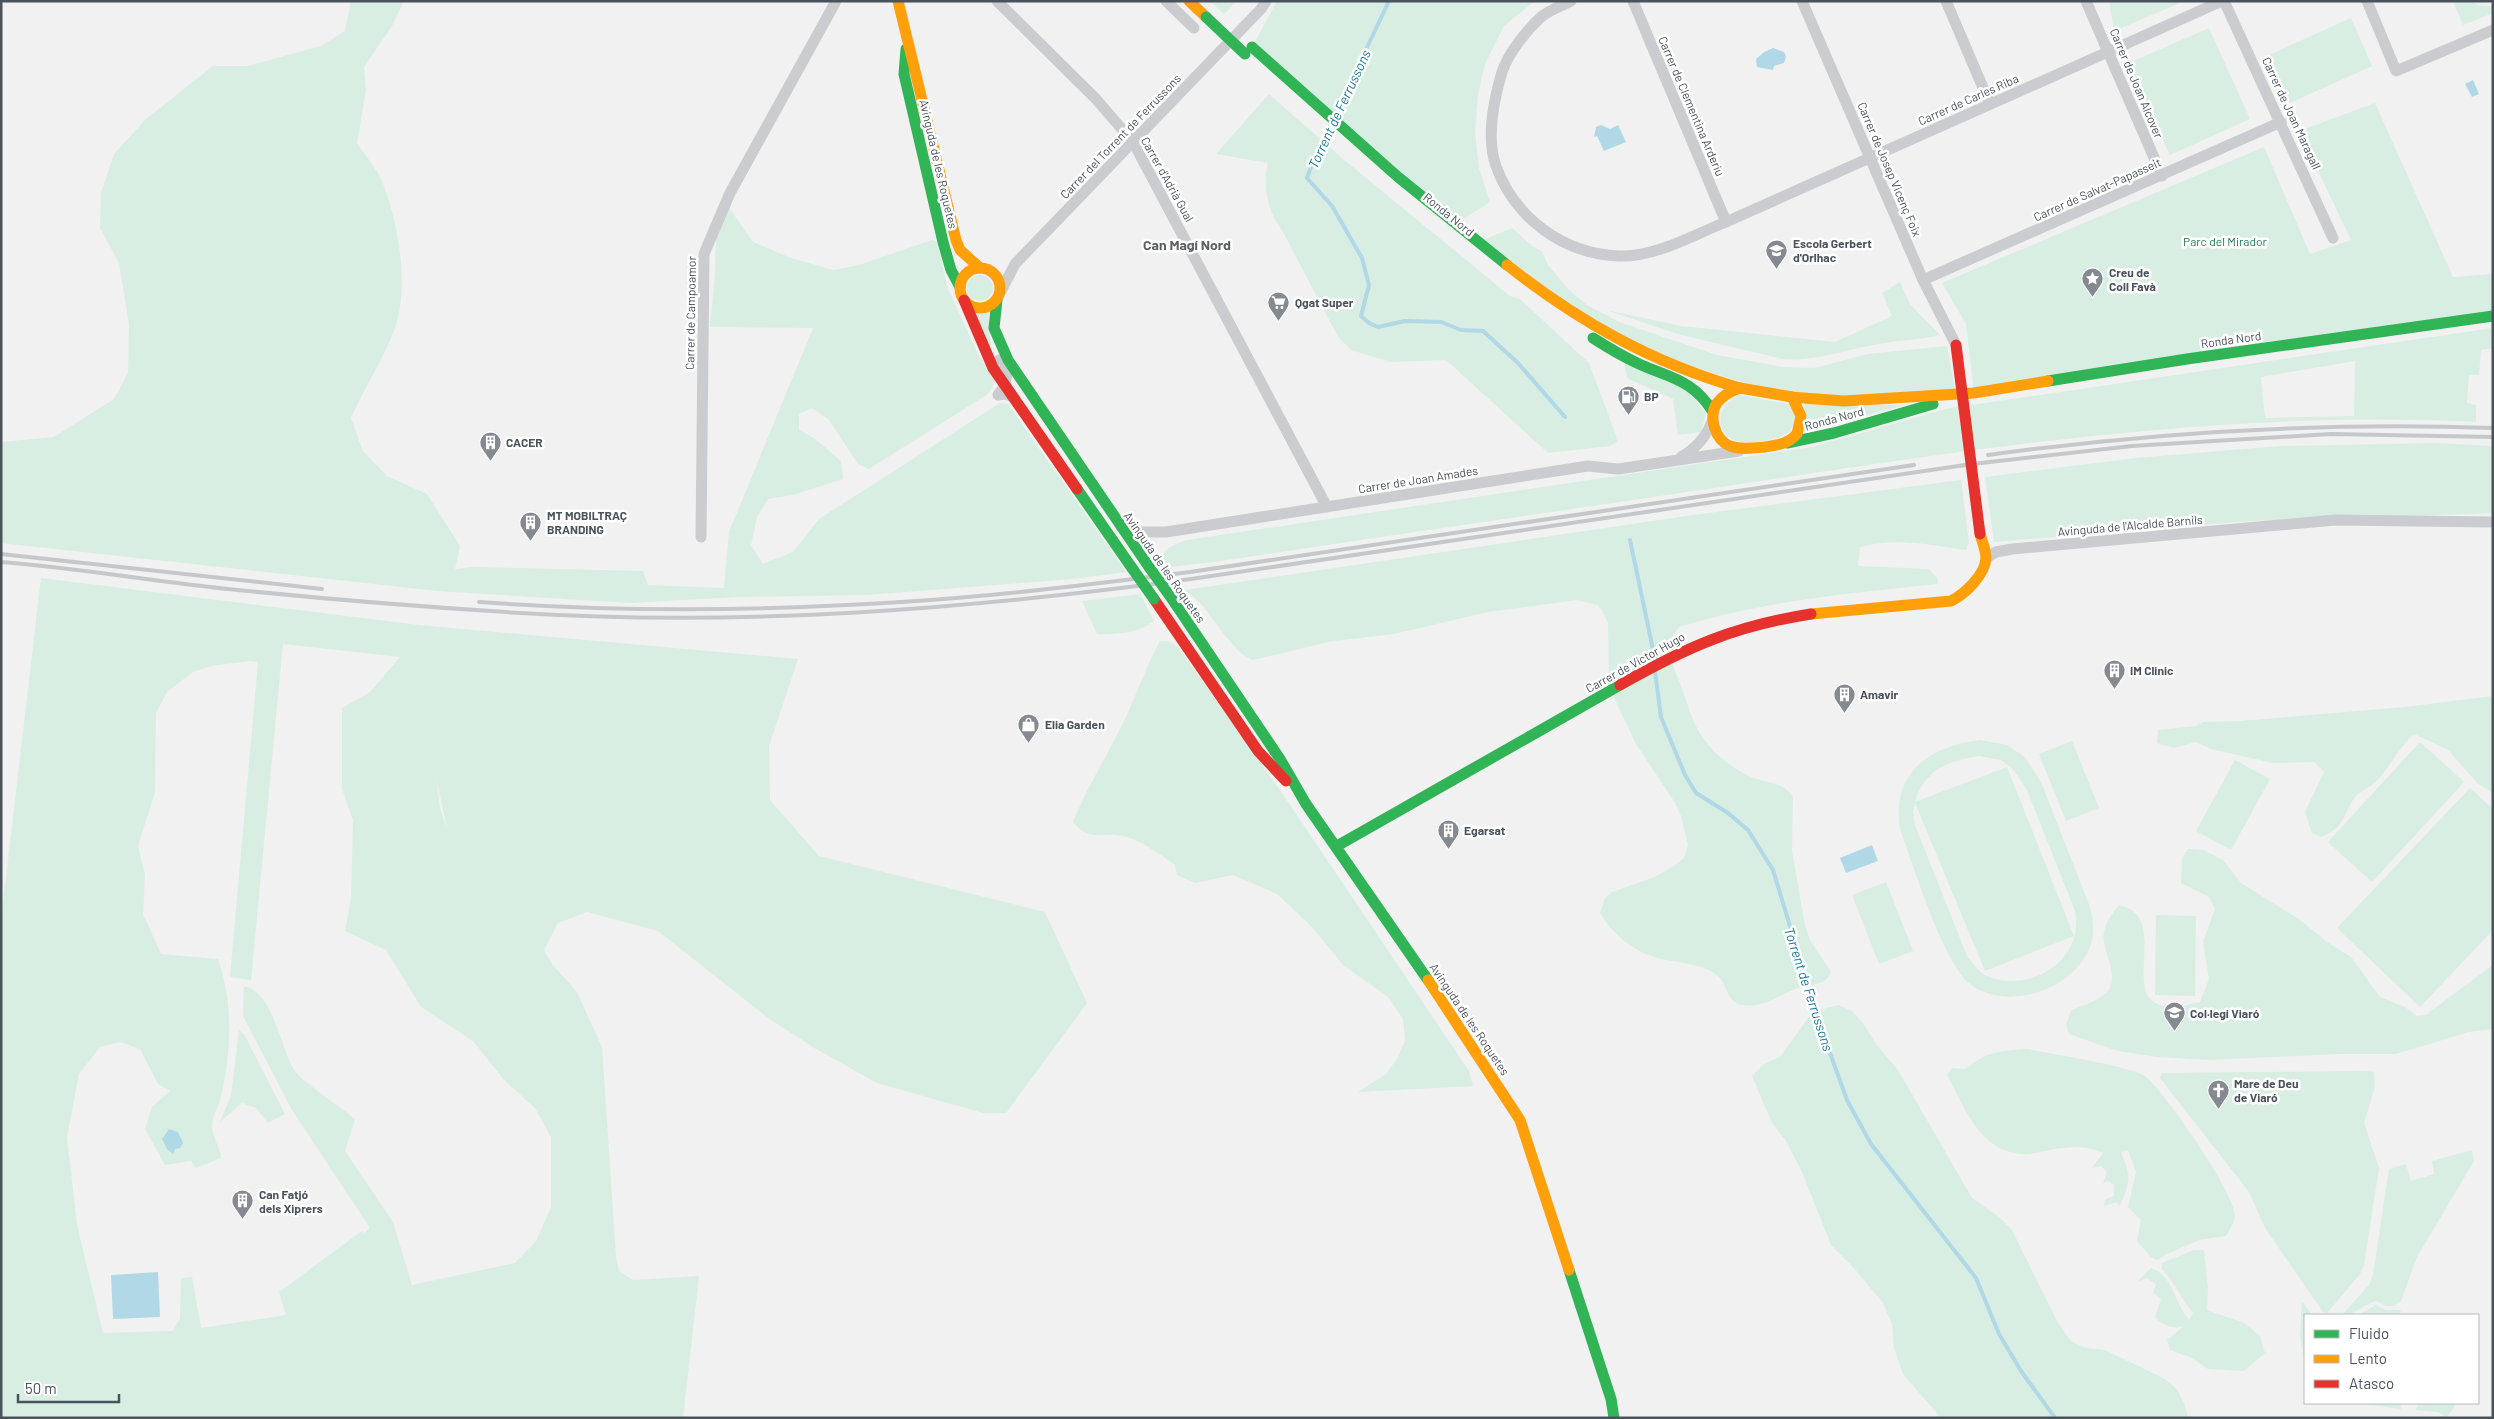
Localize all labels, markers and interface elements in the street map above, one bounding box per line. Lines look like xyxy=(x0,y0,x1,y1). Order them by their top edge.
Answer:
street label: Carrer de Joan Alcover xyxy=(2108,26,2167,141)
street label: Carrer de Clementina Arderiu xyxy=(1656,34,1728,178)
water label: Torrent de Ferrussons xyxy=(1304,46,1374,171)
street label: Carrer de Joan Maragall xyxy=(2260,55,2324,171)
street label: Carrer del Torrent de Ferrussons xyxy=(1057,71,1183,201)
street label: Carrer de Carles Riba xyxy=(1916,71,2020,127)
street label: Avinguda de les Roquetes xyxy=(917,98,961,230)
street label: Carrer de Josep Vicenç Foix xyxy=(1855,100,1925,239)
street label: Carrer d'Adrià Gual xyxy=(1139,134,1197,224)
street label: Carrer de Salvat-Papasseit xyxy=(2031,155,2163,223)
street label: Ronda Nord xyxy=(1421,189,1477,239)
park label: Parc del Mirador xyxy=(2183,234,2268,248)
district label: Can Magí Nord xyxy=(1143,236,1231,253)
place label: Escola Gerbert d'Orlhac xyxy=(1793,236,1872,264)
school or university icon: Escola Gerbert d'Orlhac xyxy=(1765,238,1789,269)
street label: Carrer de Campoamor xyxy=(682,255,698,370)
place label: Creu de Coll Favà xyxy=(2109,265,2156,293)
place icon: Creu de Coll Favà xyxy=(2081,267,2105,298)
supermarket icon: Qgat Super xyxy=(1267,290,1291,321)
place label: Qgat Super xyxy=(1295,295,1354,309)
street label: Ronda Nord xyxy=(2200,328,2262,350)
fuel station icon: BP xyxy=(1616,384,1640,415)
place label: BP xyxy=(1644,389,1659,403)
street label: Ronda Nord xyxy=(1803,403,1865,433)
building icon: CACER xyxy=(478,430,502,461)
place label: CACER xyxy=(506,435,543,449)
street label: Carrer de Joan Amades xyxy=(1357,463,1479,495)
place label: MT MOBILTRAÇ BRANDING xyxy=(547,508,627,536)
street label: Avinguda de les Roquetes xyxy=(1121,509,1209,625)
building icon: MT MOBILTRAÇ BRANDING xyxy=(519,510,543,541)
street label: Avinguda de l'Alcalde Barnils xyxy=(2057,512,2203,538)
street label: Carrer de Víctor Hugo xyxy=(1583,629,1687,695)
building icon: IM Clinic xyxy=(2102,658,2126,689)
place label: IM Clinic xyxy=(2130,663,2174,677)
building icon: Amavir xyxy=(1832,682,1856,713)
place label: Amavir xyxy=(1860,687,1899,701)
shop icon: Elia Garden xyxy=(1017,712,1041,743)
place label: Elia Garden xyxy=(1045,717,1105,731)
building icon: Egarsat xyxy=(1436,818,1460,849)
place label: Egarsat xyxy=(1464,823,1506,837)
water label: Torrent de Ferrussons xyxy=(1781,925,1837,1054)
street label: Avinguda de les Roquetes xyxy=(1427,960,1513,1078)
school or university icon: Col·legi Viaró xyxy=(2162,1001,2186,1032)
place label: Col·legi Viaró xyxy=(2190,1006,2260,1020)
place label: Mare de Deu de Viaró xyxy=(2234,1076,2299,1104)
church icon: Mare de Deu de Viaró xyxy=(2206,1078,2230,1109)
place label: Can Fatjó dels Xiprers xyxy=(259,1187,323,1215)
building icon: Can Fatjó dels Xiprers xyxy=(231,1189,255,1220)
legend xyxy=(2304,1314,2479,1404)
text: Fluido xyxy=(2349,1324,2389,1342)
text: Lento xyxy=(2349,1349,2387,1367)
scale bar xyxy=(18,1372,119,1404)
text: Atasco xyxy=(2349,1374,2394,1392)
text: 50 m xyxy=(25,1379,57,1397)

